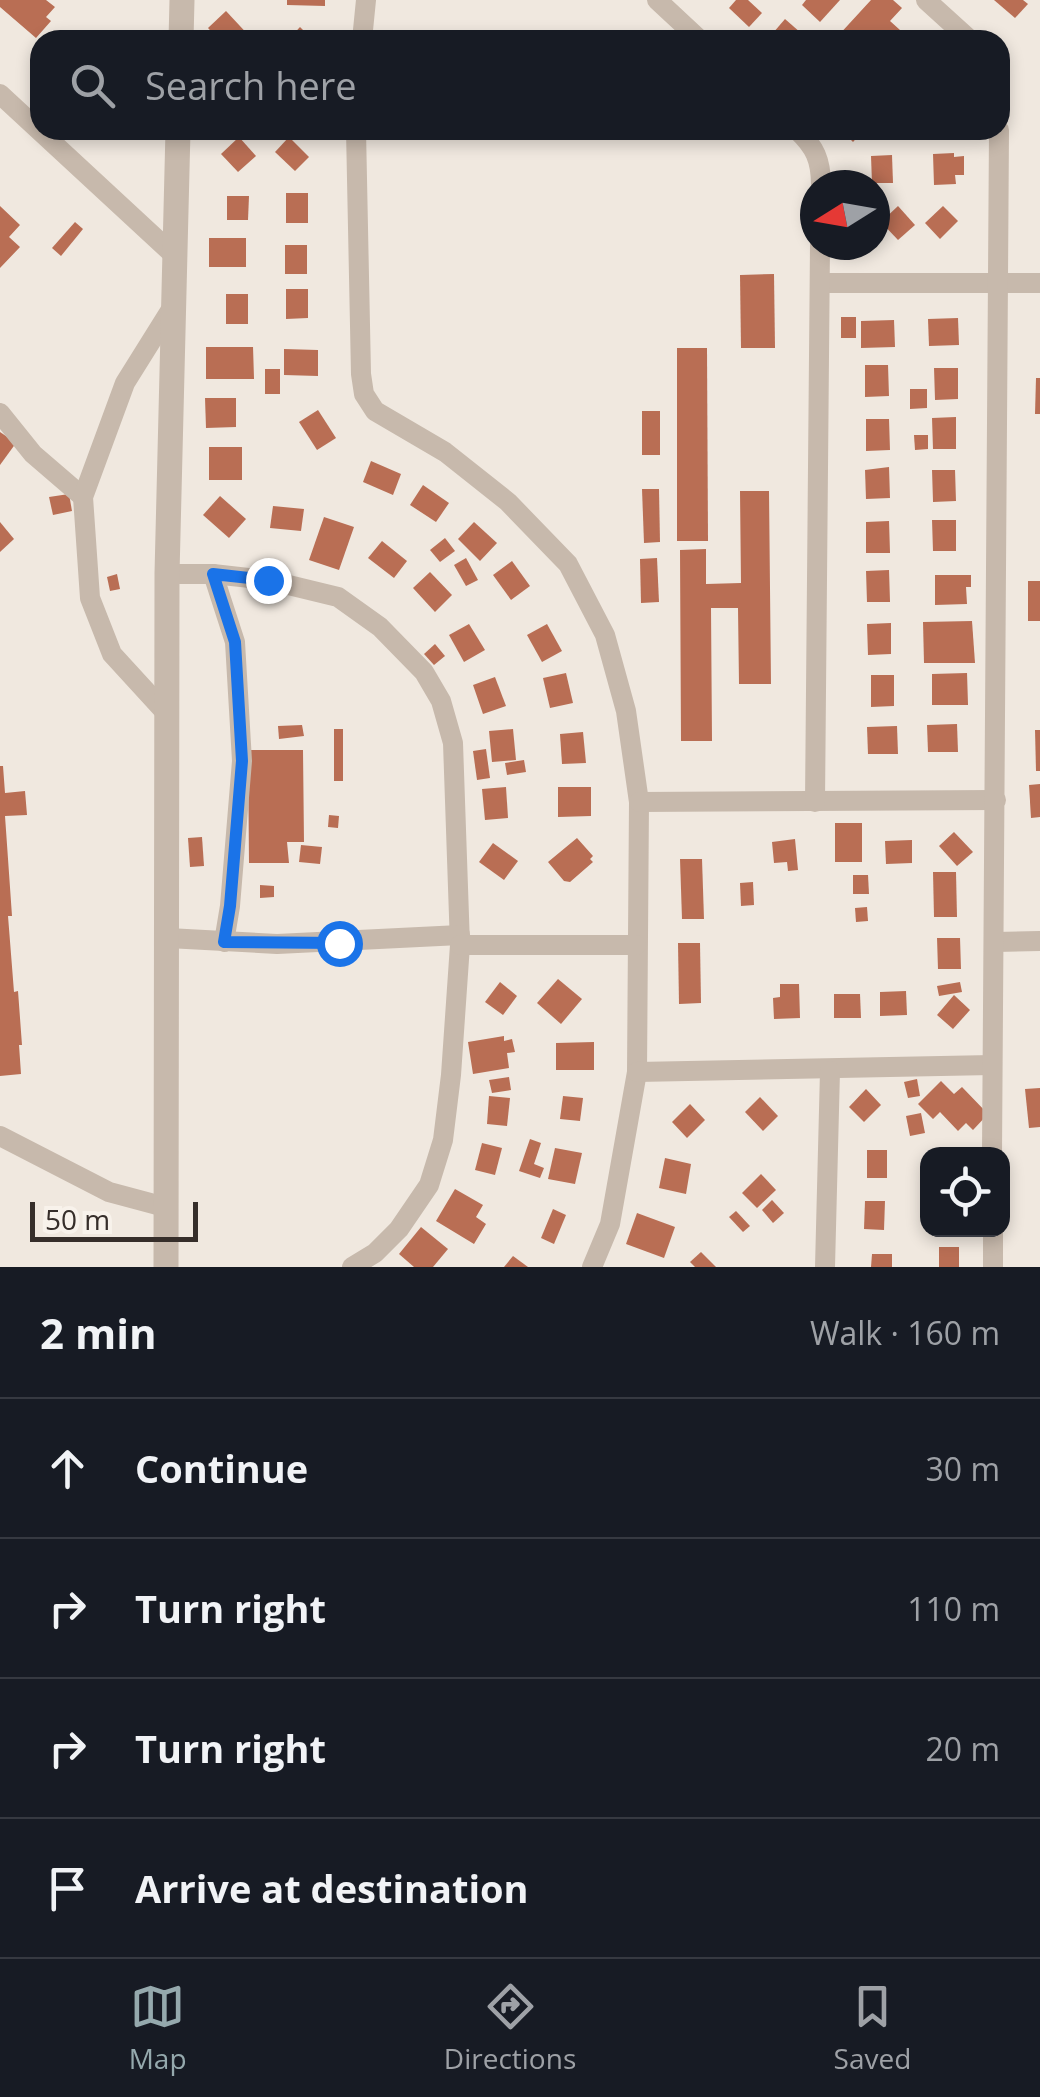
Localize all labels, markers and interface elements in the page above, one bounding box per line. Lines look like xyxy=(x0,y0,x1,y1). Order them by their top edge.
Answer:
search box xyxy=(30,30,1010,140)
icon: search xyxy=(65,58,120,113)
text: Search here xyxy=(145,59,357,111)
north arrow xyxy=(800,170,890,260)
route end xyxy=(246,558,292,604)
route start xyxy=(317,921,363,967)
map controls xyxy=(920,1147,1010,1237)
button: locate xyxy=(920,1147,1010,1237)
scale bar xyxy=(30,1197,198,1242)
text: 50 m xyxy=(45,1200,110,1238)
text: 2 min xyxy=(40,1304,157,1361)
text: Walk · 160 m xyxy=(810,1311,1000,1354)
icon: ahead xyxy=(40,1441,95,1496)
text: Continue xyxy=(135,1442,308,1494)
text: 30 m xyxy=(925,1447,1000,1490)
icon: right xyxy=(40,1581,95,1636)
text: Turn right xyxy=(135,1582,326,1634)
text: 110 m xyxy=(907,1587,1000,1630)
icon: right xyxy=(40,1721,95,1776)
text: Turn right xyxy=(135,1722,326,1774)
text: 20 m xyxy=(925,1727,1000,1770)
icon: arrive xyxy=(40,1861,95,1916)
text: Arrive at destination xyxy=(135,1862,529,1914)
tab: Map xyxy=(129,1979,187,2077)
tab: Directions xyxy=(444,1979,576,2077)
tab: Saved xyxy=(834,1979,911,2077)

